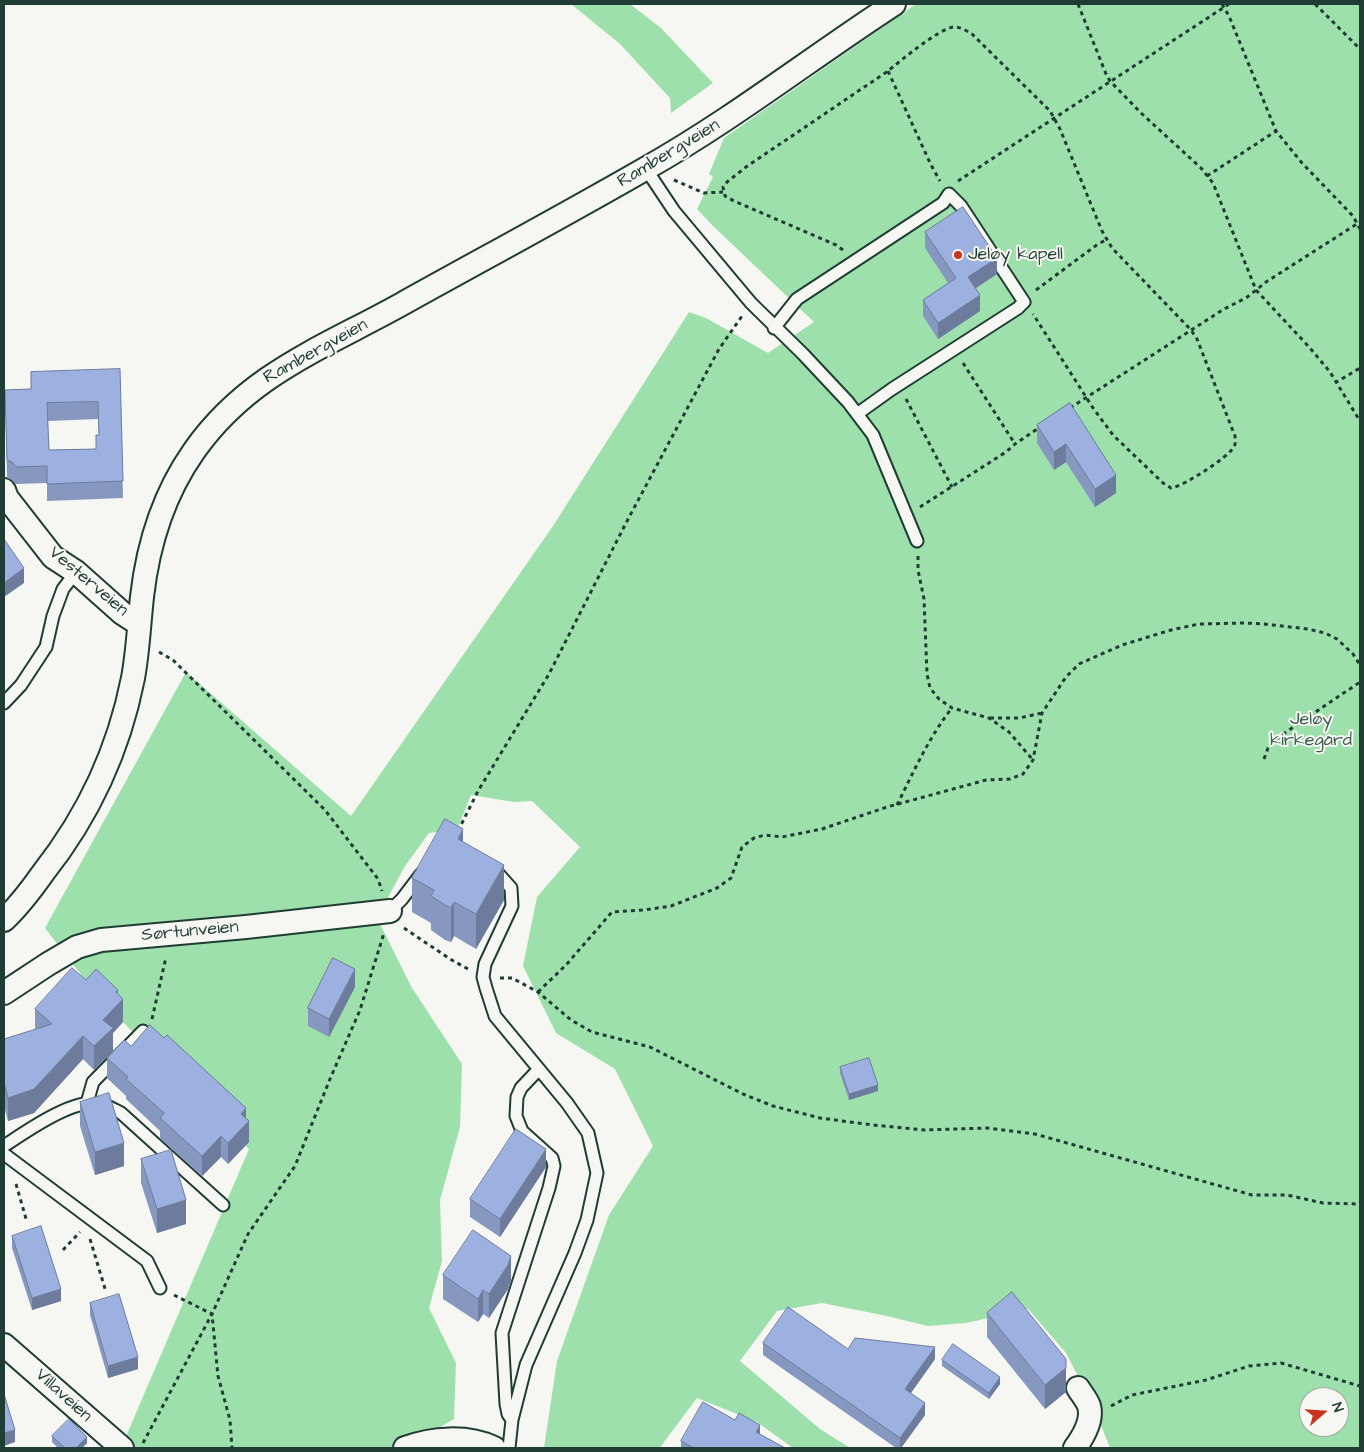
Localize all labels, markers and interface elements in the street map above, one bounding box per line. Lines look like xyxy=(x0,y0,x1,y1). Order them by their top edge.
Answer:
street label: Rambergveien xyxy=(614,115,724,193)
place label: Jeløy kapell xyxy=(968,244,1063,266)
marker: Jeløy kapell xyxy=(952,249,964,261)
street label: Rambergveien xyxy=(260,315,372,389)
street label: Vesterveien xyxy=(44,542,132,622)
park label: Jeløy kirkegård xyxy=(1270,709,1352,752)
street label: Sørtunveien xyxy=(140,917,240,947)
street label: Villaveien xyxy=(30,1365,96,1427)
north arrow xyxy=(1299,1387,1349,1437)
text: N xyxy=(1326,1400,1348,1415)

